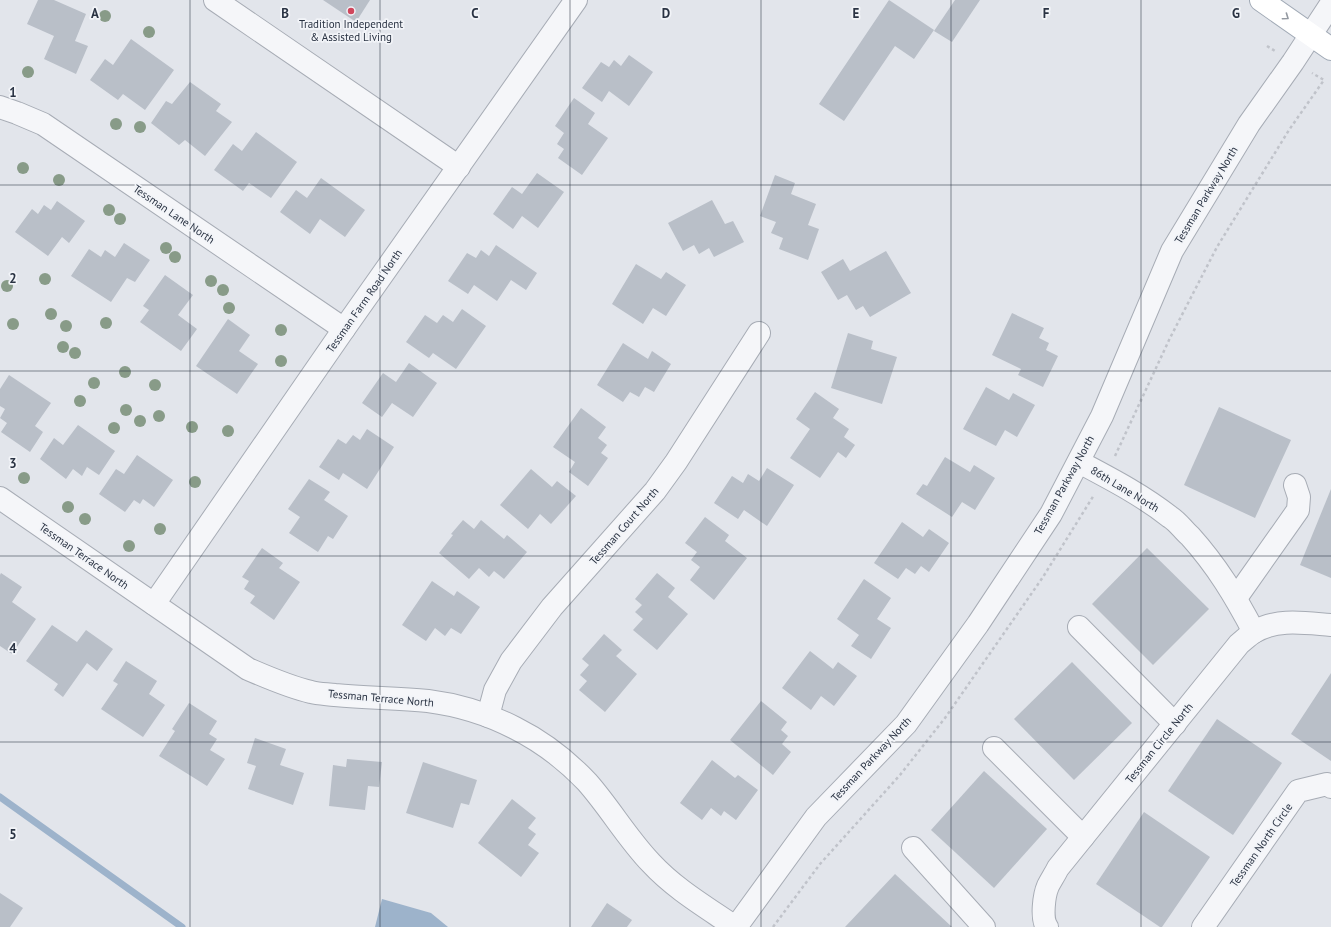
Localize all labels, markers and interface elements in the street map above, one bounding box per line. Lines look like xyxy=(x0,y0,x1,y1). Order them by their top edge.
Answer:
text: A xyxy=(91,5,99,22)
text: B xyxy=(281,5,289,22)
text: C xyxy=(471,5,479,22)
text: D xyxy=(662,5,670,22)
text: E xyxy=(853,5,860,22)
text: F xyxy=(1043,5,1050,22)
text: G xyxy=(1232,5,1240,22)
marker: Tradition Independent & Assisted Living xyxy=(346,6,356,16)
one-way arrow xyxy=(1281,12,1288,19)
place label: Tradition Independent & Assisted Living xyxy=(299,17,403,44)
text: 1 xyxy=(9,84,17,101)
street label: Tessman Parkway North xyxy=(1171,144,1241,246)
street label: Tessman Lane North xyxy=(131,182,217,246)
street label: Tessman Farm Road North xyxy=(323,247,405,355)
text: 2 xyxy=(9,270,17,287)
street label: Tessman Parkway North xyxy=(1031,433,1097,537)
text: 3 xyxy=(9,455,17,472)
street label: 86th Lane North xyxy=(1088,463,1162,515)
street label: Tessman Court North xyxy=(586,484,662,568)
street label: Tessman Terrace North xyxy=(37,520,131,592)
text: 4 xyxy=(9,640,17,657)
street label: Tessman Terrace North xyxy=(328,686,434,710)
street label: Tessman Circle North xyxy=(1122,700,1196,786)
street label: Tessman Parkway North xyxy=(828,713,914,805)
street label: Tessman North Circle xyxy=(1227,800,1296,890)
text: 5 xyxy=(9,826,17,843)

